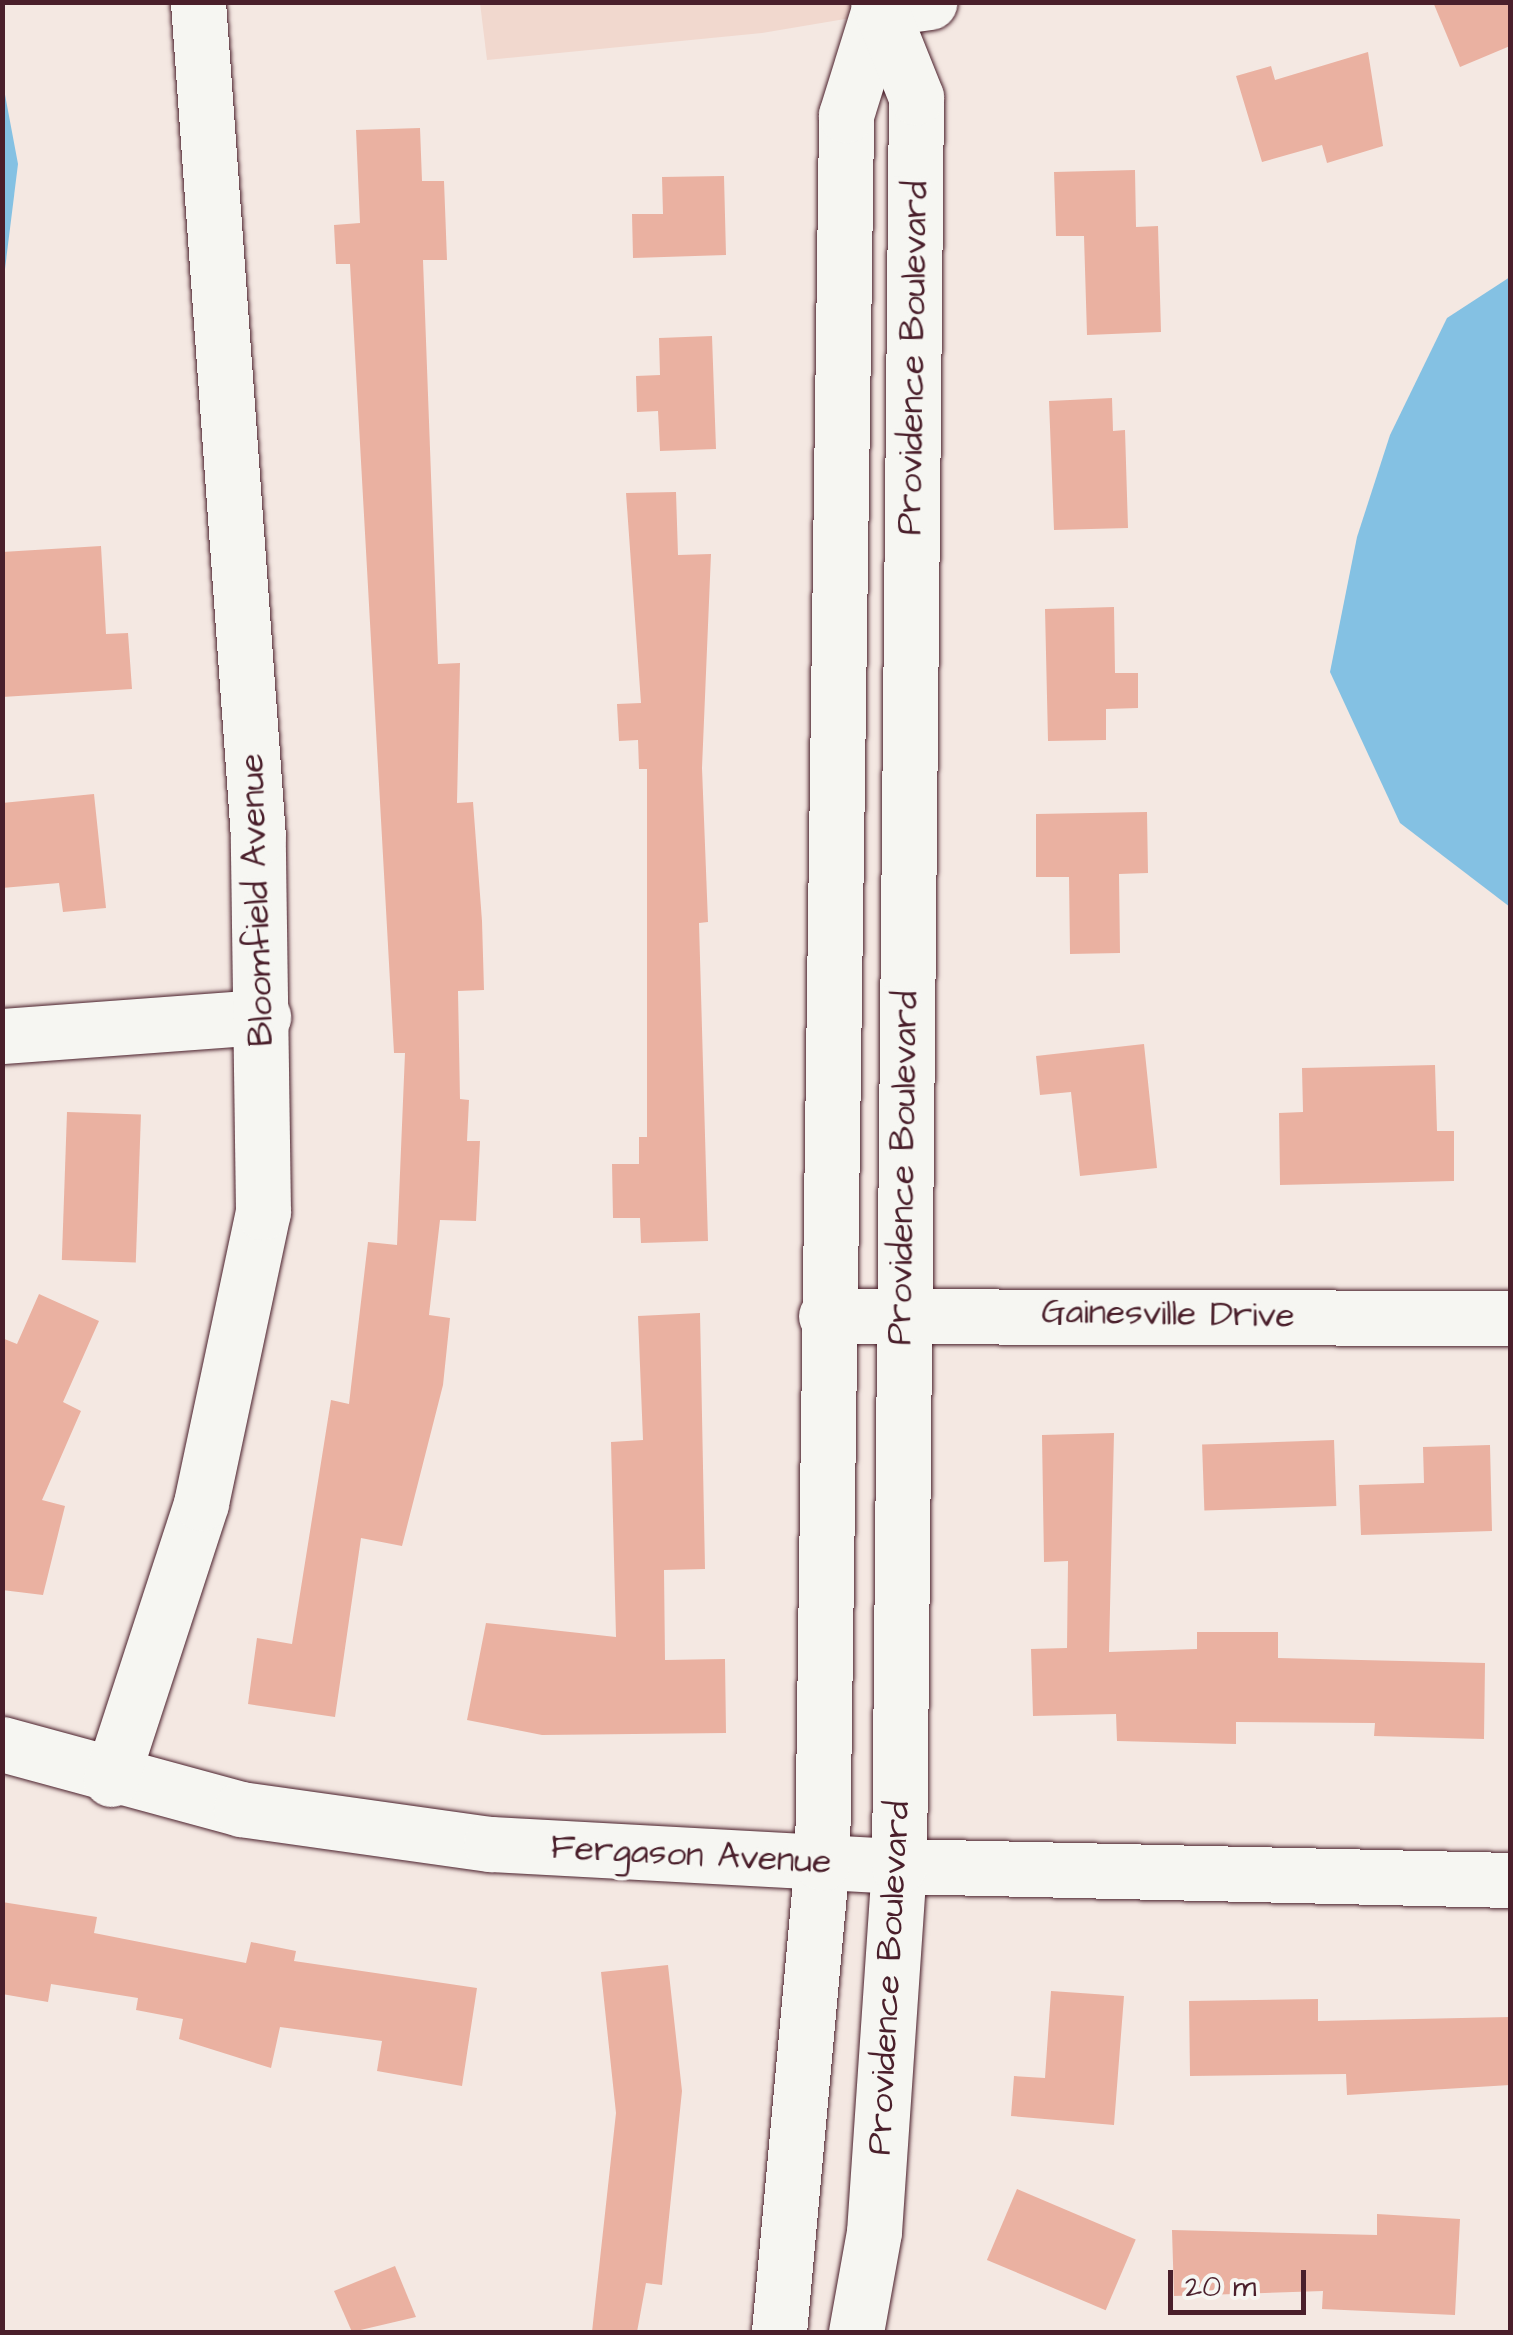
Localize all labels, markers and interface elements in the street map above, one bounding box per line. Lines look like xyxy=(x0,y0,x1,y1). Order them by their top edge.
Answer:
street label: Providence Boulevard xyxy=(889,181,937,535)
street label: Bloomfield Avenue xyxy=(231,753,283,1047)
street label: Providence Boulevard xyxy=(879,991,927,1345)
street label: Gainesville Drive xyxy=(1041,1291,1295,1337)
street label: Providence Boulevard xyxy=(859,1800,919,2156)
street label: Fergason Avenue xyxy=(550,1827,832,1883)
scale bar xyxy=(1173,2250,1310,2312)
text: 20 m xyxy=(1185,2266,1256,2308)

